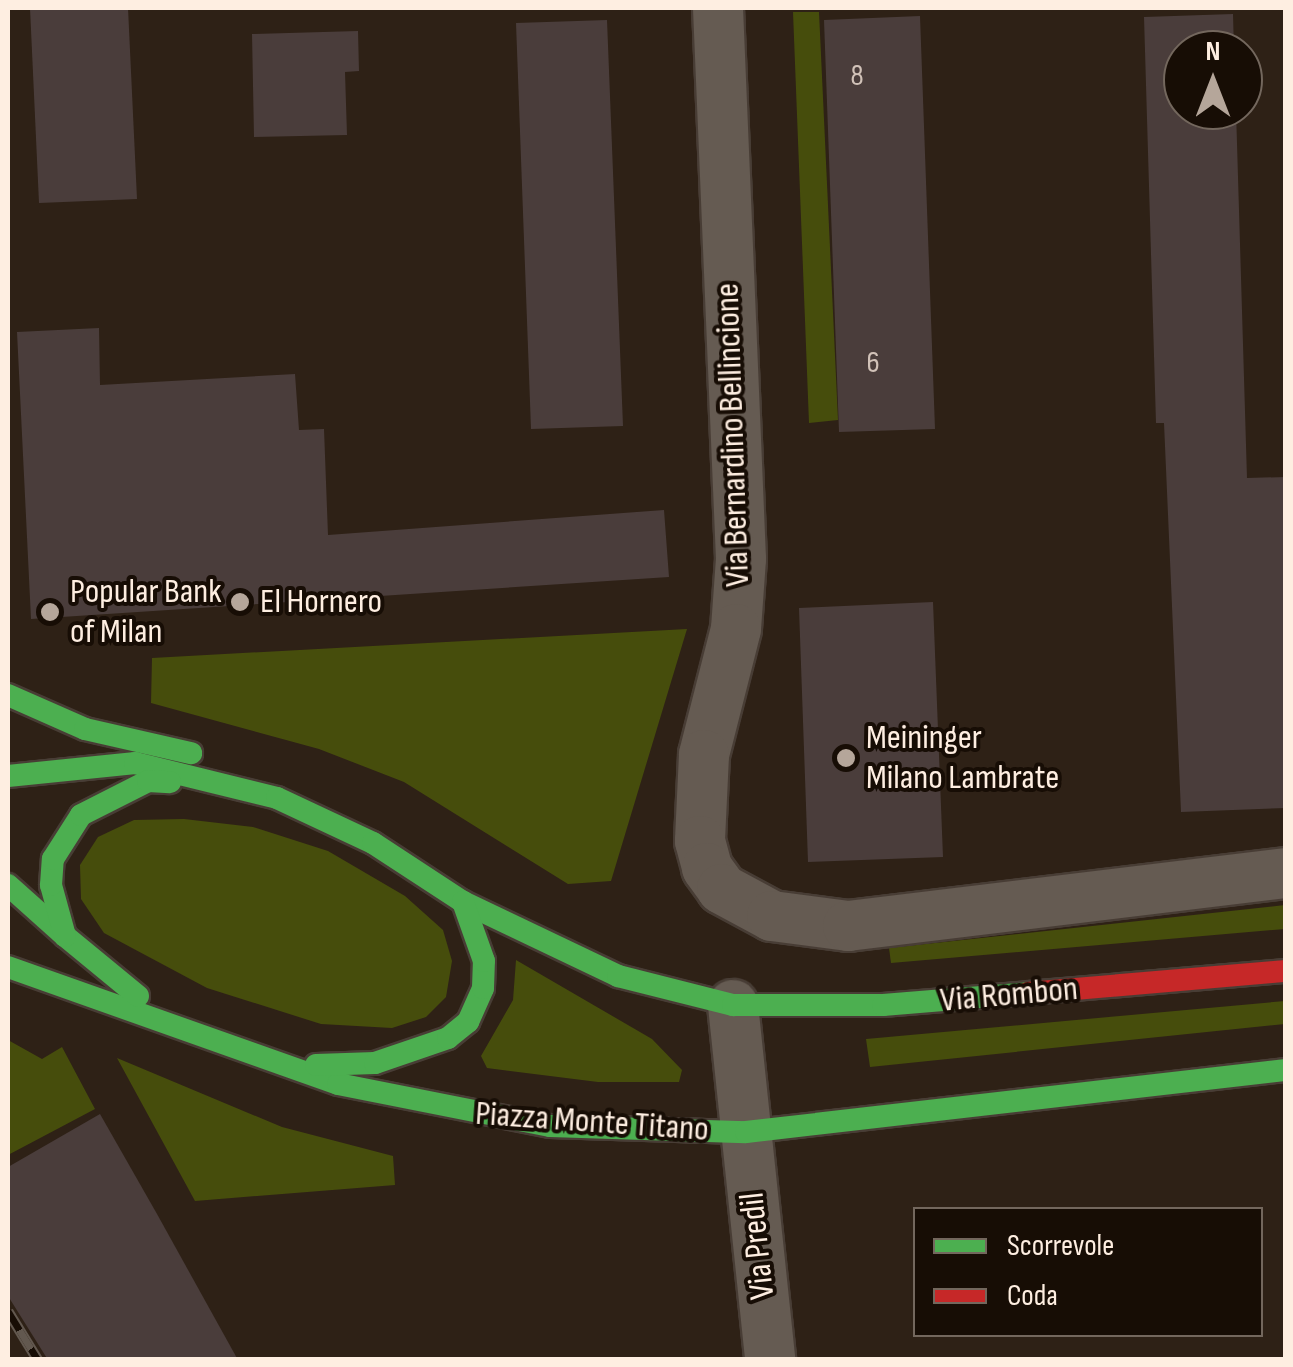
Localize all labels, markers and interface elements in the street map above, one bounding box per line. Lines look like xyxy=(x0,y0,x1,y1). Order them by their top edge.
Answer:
north arrow xyxy=(1163,30,1263,130)
text: N xyxy=(1206,35,1220,68)
house number: 8 xyxy=(850,58,864,94)
street label: Via Bernardino Bellincione xyxy=(707,282,759,588)
house number: 6 xyxy=(866,345,880,381)
place label: Popular Bank of Milan xyxy=(70,571,222,653)
place label: El Hornero xyxy=(260,581,382,623)
marker: El Hornero xyxy=(229,591,251,613)
marker: Popular Bank of Milan xyxy=(39,601,61,623)
place label: Meininger Milano Lambrate xyxy=(866,717,1059,799)
marker: Meininger Milano Lambrate xyxy=(835,747,857,769)
street label: Via Rombon xyxy=(938,968,1080,1022)
street label: Piazza Monte Titano xyxy=(474,1093,710,1151)
street label: Via Predil xyxy=(732,1190,784,1302)
legend xyxy=(913,1207,1263,1337)
text: Scorrevole xyxy=(1007,1228,1114,1264)
text: Coda xyxy=(1007,1278,1058,1314)

